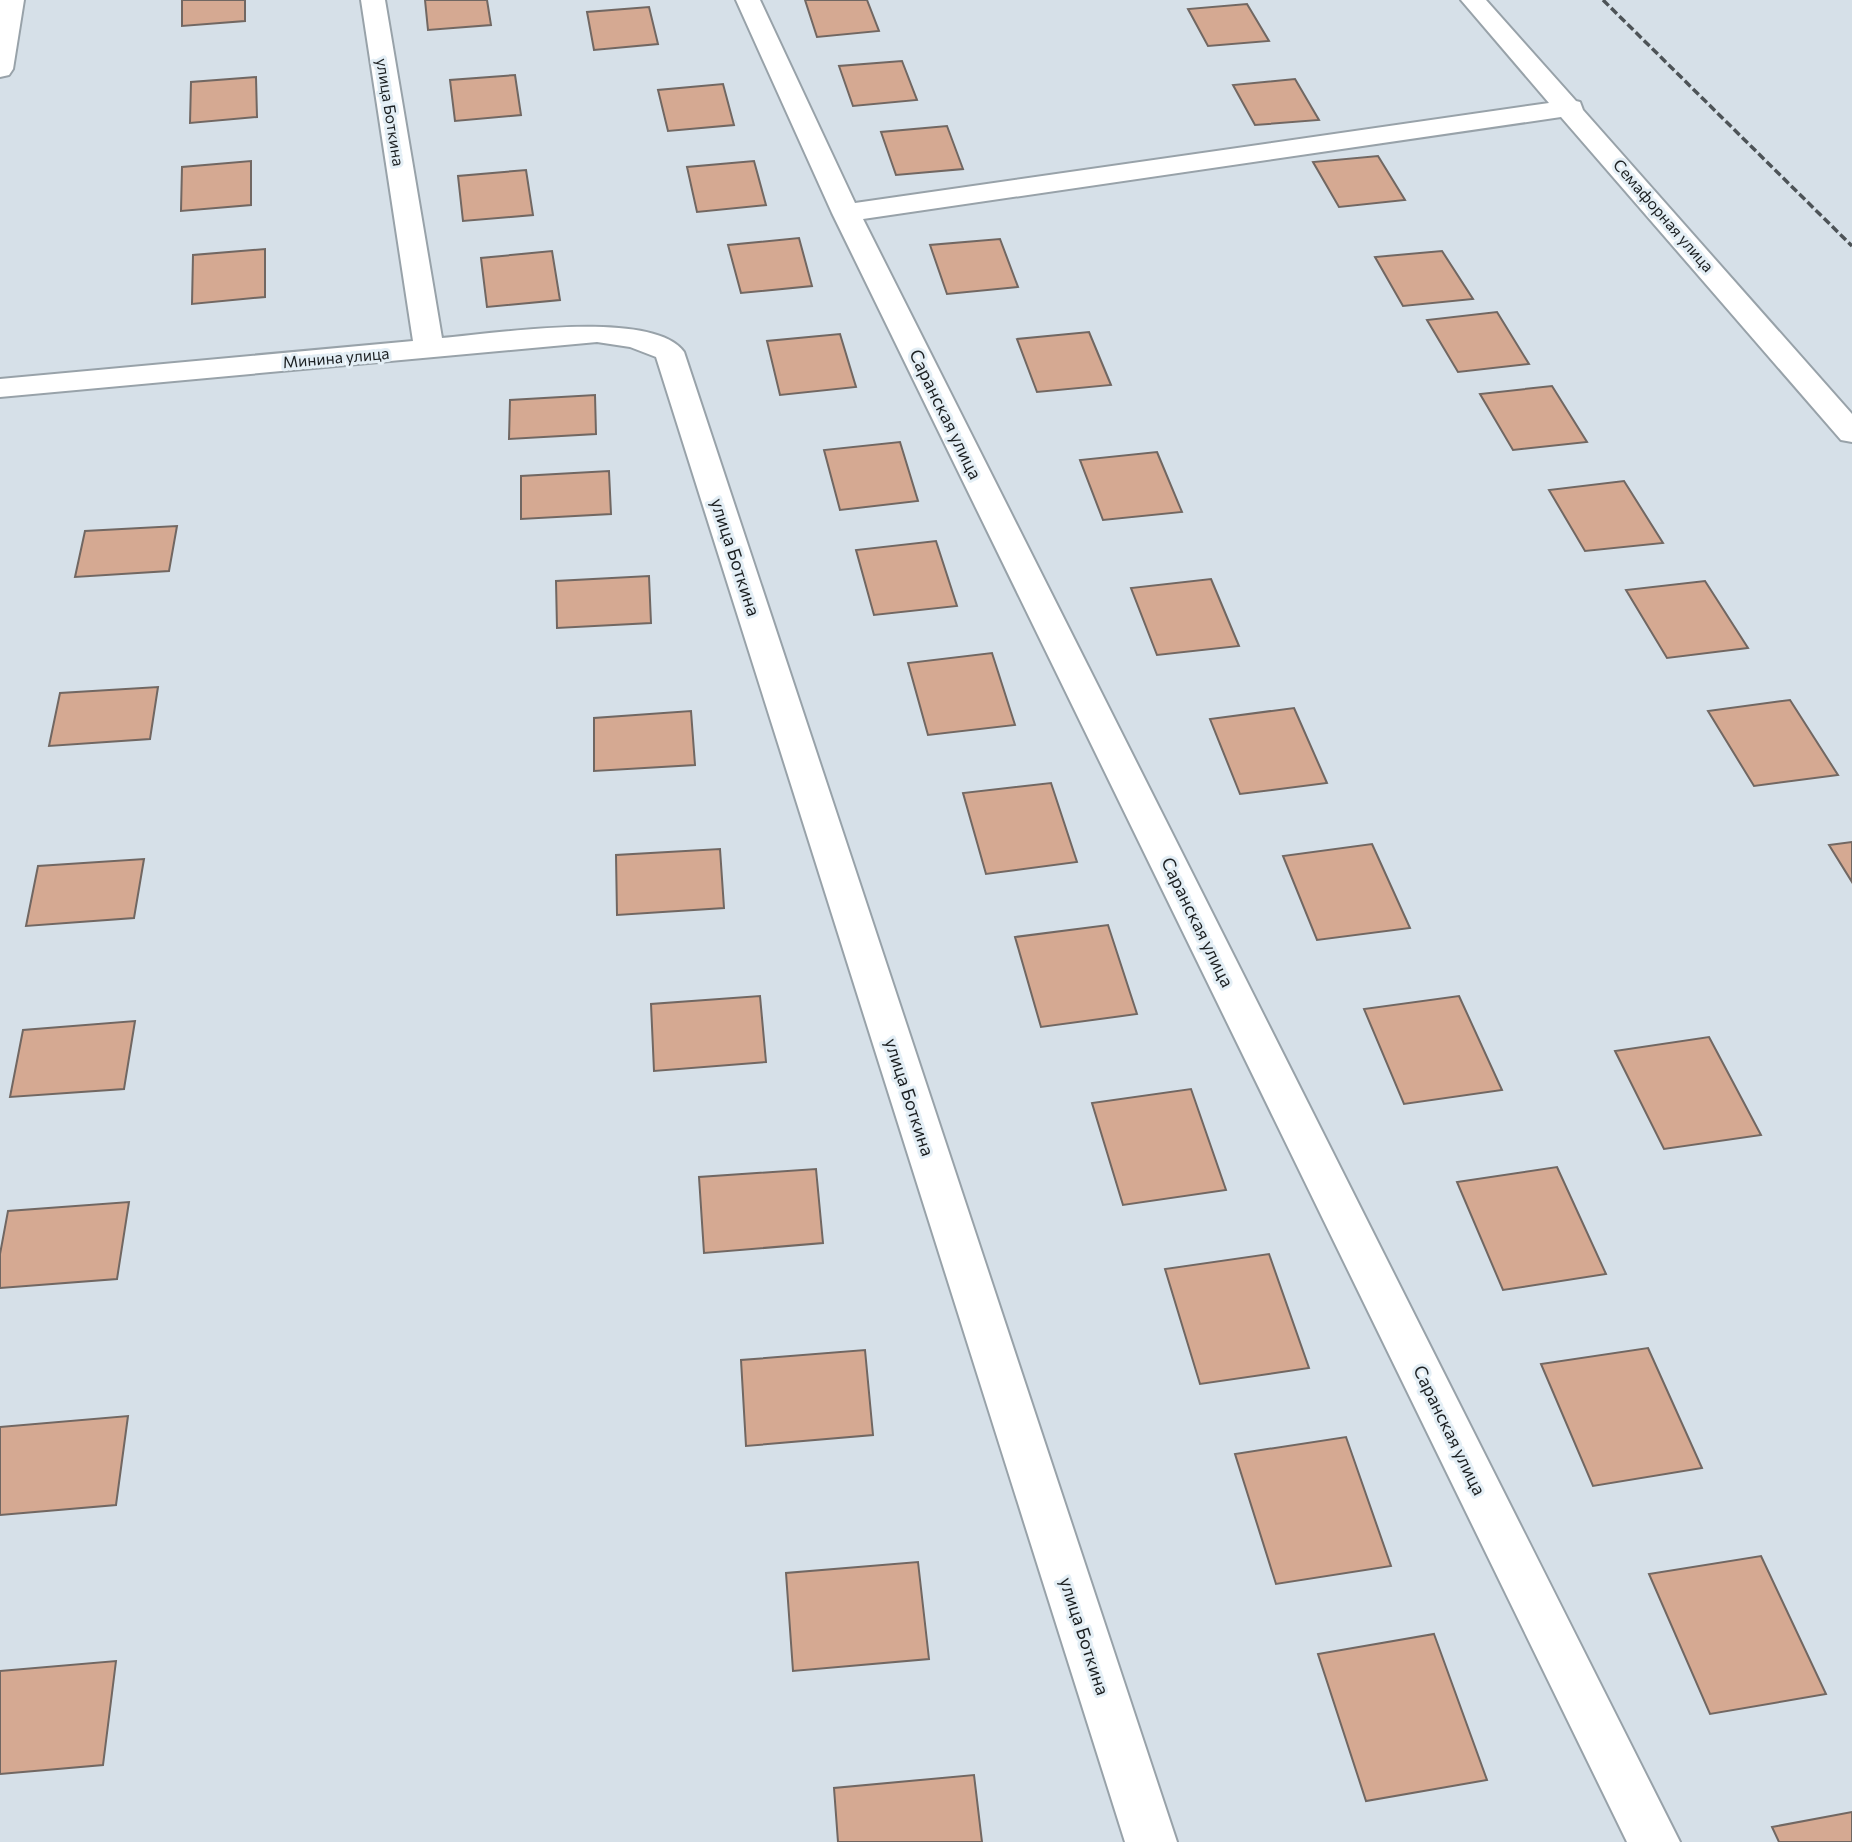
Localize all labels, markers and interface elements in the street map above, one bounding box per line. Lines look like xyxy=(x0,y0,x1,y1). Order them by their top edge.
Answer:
street label: улица Боткина xyxy=(373,57,409,167)
street label: Семафорная улица xyxy=(1610,155,1718,275)
street label: Минина улица xyxy=(282,343,390,371)
street label: Саранская улица xyxy=(905,345,987,483)
street label: улица Боткина xyxy=(707,495,765,619)
street label: Саранская улица xyxy=(1157,853,1239,991)
street label: улица Боткина xyxy=(881,1035,939,1159)
street label: Саранская улица xyxy=(1409,1361,1491,1499)
street label: улица Боткина xyxy=(1056,1574,1114,1698)

